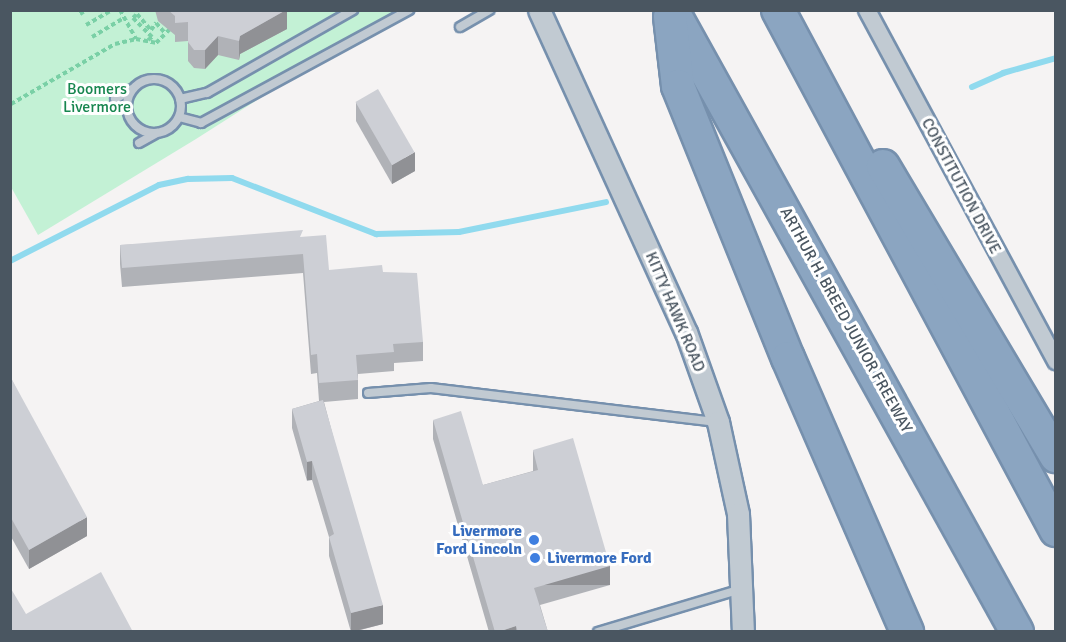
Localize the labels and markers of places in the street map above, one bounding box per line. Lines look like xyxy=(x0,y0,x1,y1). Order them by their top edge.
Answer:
place label: Livermore Ford Lincoln xyxy=(436,521,522,559)
marker: Livermore Ford Lincoln xyxy=(527,533,541,547)
place label: Livermore Ford xyxy=(547,548,652,568)
marker: Livermore Ford xyxy=(528,551,542,565)

